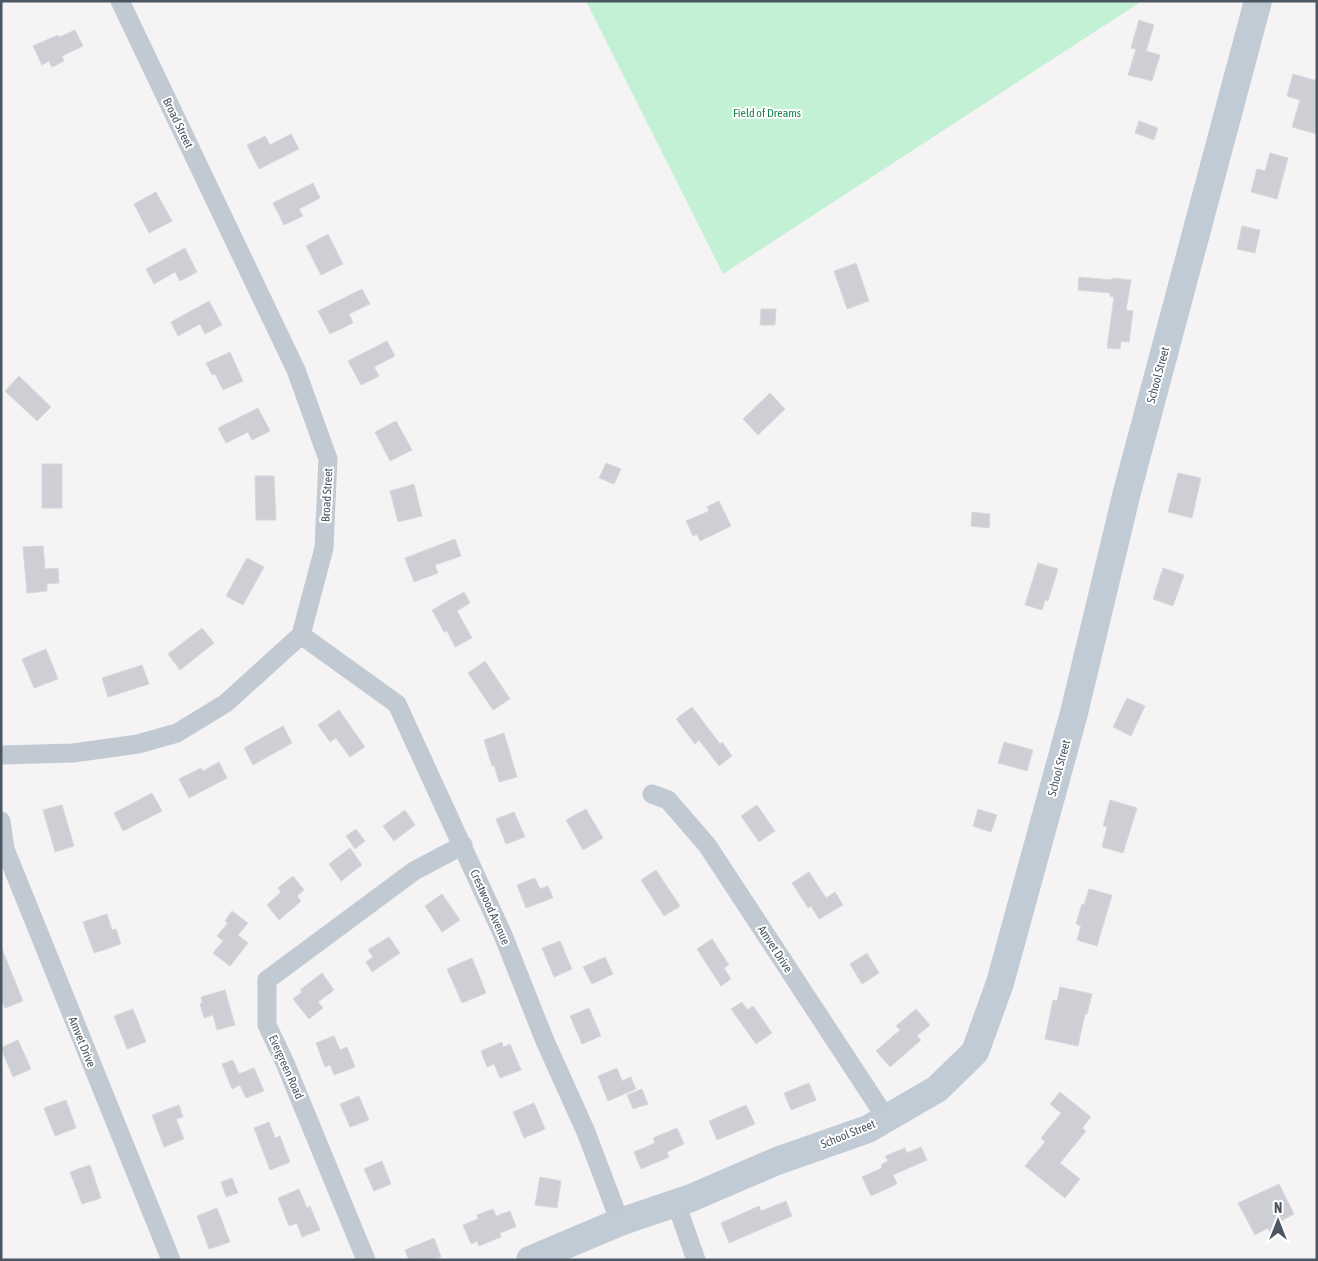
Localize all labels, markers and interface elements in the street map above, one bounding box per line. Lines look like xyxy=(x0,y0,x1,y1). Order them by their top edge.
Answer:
street label: Broad Street xyxy=(160,96,196,151)
park label: Field of Dreams xyxy=(733,106,801,120)
street label: School Street xyxy=(1144,345,1172,405)
street label: Broad Street xyxy=(319,467,335,522)
street label: School Street xyxy=(1045,738,1073,798)
street label: Crestwood Avenue xyxy=(467,867,513,947)
street label: Amvet Drive xyxy=(755,923,795,975)
street label: Amvet Drive xyxy=(66,1015,98,1069)
street label: Evergreen Road xyxy=(266,1033,306,1101)
street label: School Street xyxy=(819,1116,878,1151)
north arrow xyxy=(1253,1196,1303,1246)
text: N xyxy=(1274,1200,1282,1216)

